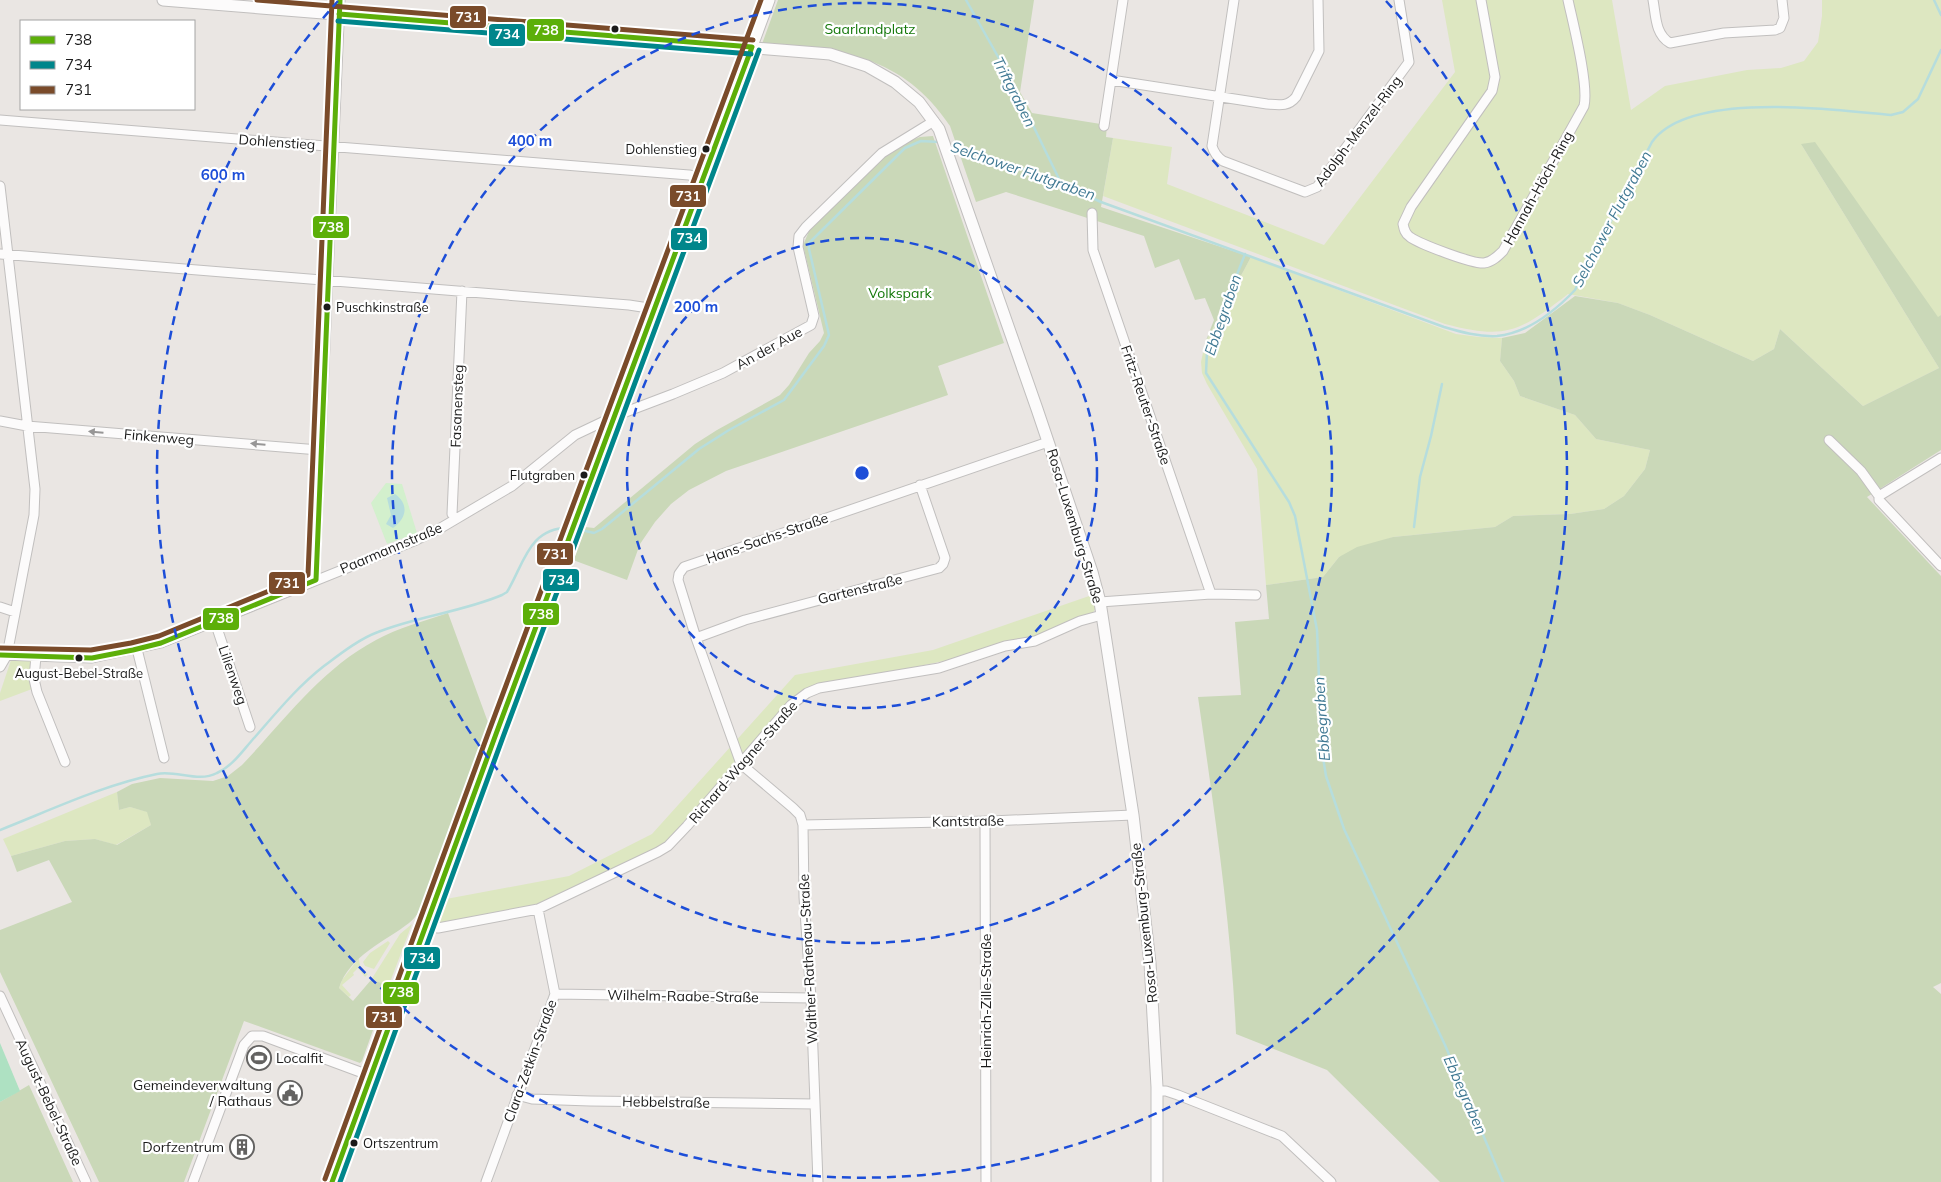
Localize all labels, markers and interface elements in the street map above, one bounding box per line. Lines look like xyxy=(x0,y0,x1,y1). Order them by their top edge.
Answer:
line badge: 731 xyxy=(449,5,487,29)
text: 731 xyxy=(455,8,481,26)
line badge: 738 xyxy=(526,18,565,42)
legend xyxy=(20,20,195,110)
park label: Saarlandplatz xyxy=(824,20,916,38)
text: 738 xyxy=(533,21,559,39)
line badge: 734 xyxy=(488,23,526,47)
unlabelled marker xyxy=(610,24,620,34)
text: 734 xyxy=(494,25,520,43)
text: 738 xyxy=(65,30,92,49)
water label: Triftgraben xyxy=(989,54,1040,130)
text: 734 xyxy=(65,55,92,74)
street label: Adolph-Menzel-Ring xyxy=(1310,72,1406,190)
text: 731 xyxy=(65,80,92,99)
street label: Hannah-Höch-Ring xyxy=(1499,128,1577,248)
street label: Dohlenstieg xyxy=(238,130,316,154)
text: 400 m xyxy=(508,131,552,150)
water label: Selchower Flutgraben xyxy=(948,137,1098,204)
place label: Dohlenstieg xyxy=(626,141,697,157)
marker: Dohlenstieg xyxy=(701,144,711,154)
water label: Selchower Flutgraben xyxy=(1568,147,1656,290)
text: 600 m xyxy=(201,165,245,184)
line badge: 731 xyxy=(669,184,707,208)
text: 731 xyxy=(675,187,701,205)
line badge: 738 xyxy=(312,215,350,239)
text: 738 xyxy=(318,218,344,236)
line badge: 734 xyxy=(670,227,708,251)
text: 734 xyxy=(676,229,702,247)
water label: Ebbegraben xyxy=(1200,272,1245,358)
park label: Volkspark xyxy=(868,284,932,302)
text: 200 m xyxy=(674,297,718,316)
place label: Puschkinstraße xyxy=(336,299,429,315)
marker: Puschkinstraße xyxy=(322,302,332,312)
street label: An der Aue xyxy=(733,322,805,374)
street label: Fritz-Reuter-Straße xyxy=(1117,343,1175,467)
street label: Fasanensteg xyxy=(447,364,467,448)
street label: Finkenweg xyxy=(123,425,195,449)
one-way arrow xyxy=(87,427,103,435)
one-way arrow xyxy=(249,440,265,448)
street label: Rosa-Luxemburg-Straße xyxy=(1043,446,1107,606)
centre of rings xyxy=(853,464,871,482)
place label: Flutgraben xyxy=(510,467,575,483)
marker: Flutgraben xyxy=(579,470,589,480)
street label: Hans-Sachs-Straße xyxy=(703,509,831,567)
street label: Paarmannstraße xyxy=(337,518,445,578)
line badge: 731 xyxy=(536,542,574,566)
text: 731 xyxy=(542,545,568,563)
line badge: 734 xyxy=(542,568,580,592)
street label: Gartenstraße xyxy=(816,570,904,608)
line badge: 731 xyxy=(268,571,306,595)
text: 734 xyxy=(548,571,574,589)
text: 731 xyxy=(274,574,300,592)
line badge: 738 xyxy=(522,602,560,626)
text: 738 xyxy=(528,605,554,623)
line badge: 738 xyxy=(202,607,240,631)
text: 738 xyxy=(208,609,234,627)
street label: Lilienweg xyxy=(214,643,252,707)
marker: August-Bebel-Straße xyxy=(74,653,84,663)
place label: August-Bebel-Straße xyxy=(15,665,143,681)
water label: Ebbegraben xyxy=(1309,676,1334,762)
street label: Richard-Wagner-Straße xyxy=(685,697,801,827)
street label: Kantstraße xyxy=(932,811,1004,831)
street label: Rosa-Luxemburg-Straße xyxy=(1127,842,1161,1004)
street label: Walther-Rathenau-Straße xyxy=(795,873,821,1045)
street label: Heinrich-Zille-Straße xyxy=(977,934,995,1068)
line badge: 734 xyxy=(403,946,441,970)
text: 734 xyxy=(409,949,435,967)
line badge: 738 xyxy=(382,981,420,1005)
text: 738 xyxy=(388,983,414,1001)
street label: Wilhelm-Raabe-Straße xyxy=(607,986,759,1006)
street label: Clara-Zetkin-Straße xyxy=(499,997,561,1125)
line badge: 731 xyxy=(365,1005,403,1029)
text: 731 xyxy=(371,1008,397,1026)
street label: August-Bebel-Straße xyxy=(12,1036,86,1168)
sports icon: Localfit xyxy=(246,1045,272,1071)
place label: Localfit xyxy=(276,1049,323,1067)
water label: Ebbegraben xyxy=(1440,1052,1491,1137)
place label: Gemeindeverwaltung / Rathaus xyxy=(133,1076,272,1110)
public building icon: Gemeindeverwaltung / Rathaus xyxy=(277,1080,303,1106)
street label: Hebbelstraße xyxy=(622,1092,710,1112)
building icon: Dorfzentrum xyxy=(229,1134,255,1160)
place label: Ortszentrum xyxy=(363,1135,439,1151)
place label: Dorfzentrum xyxy=(142,1138,224,1156)
marker: Ortszentrum xyxy=(349,1138,359,1148)

